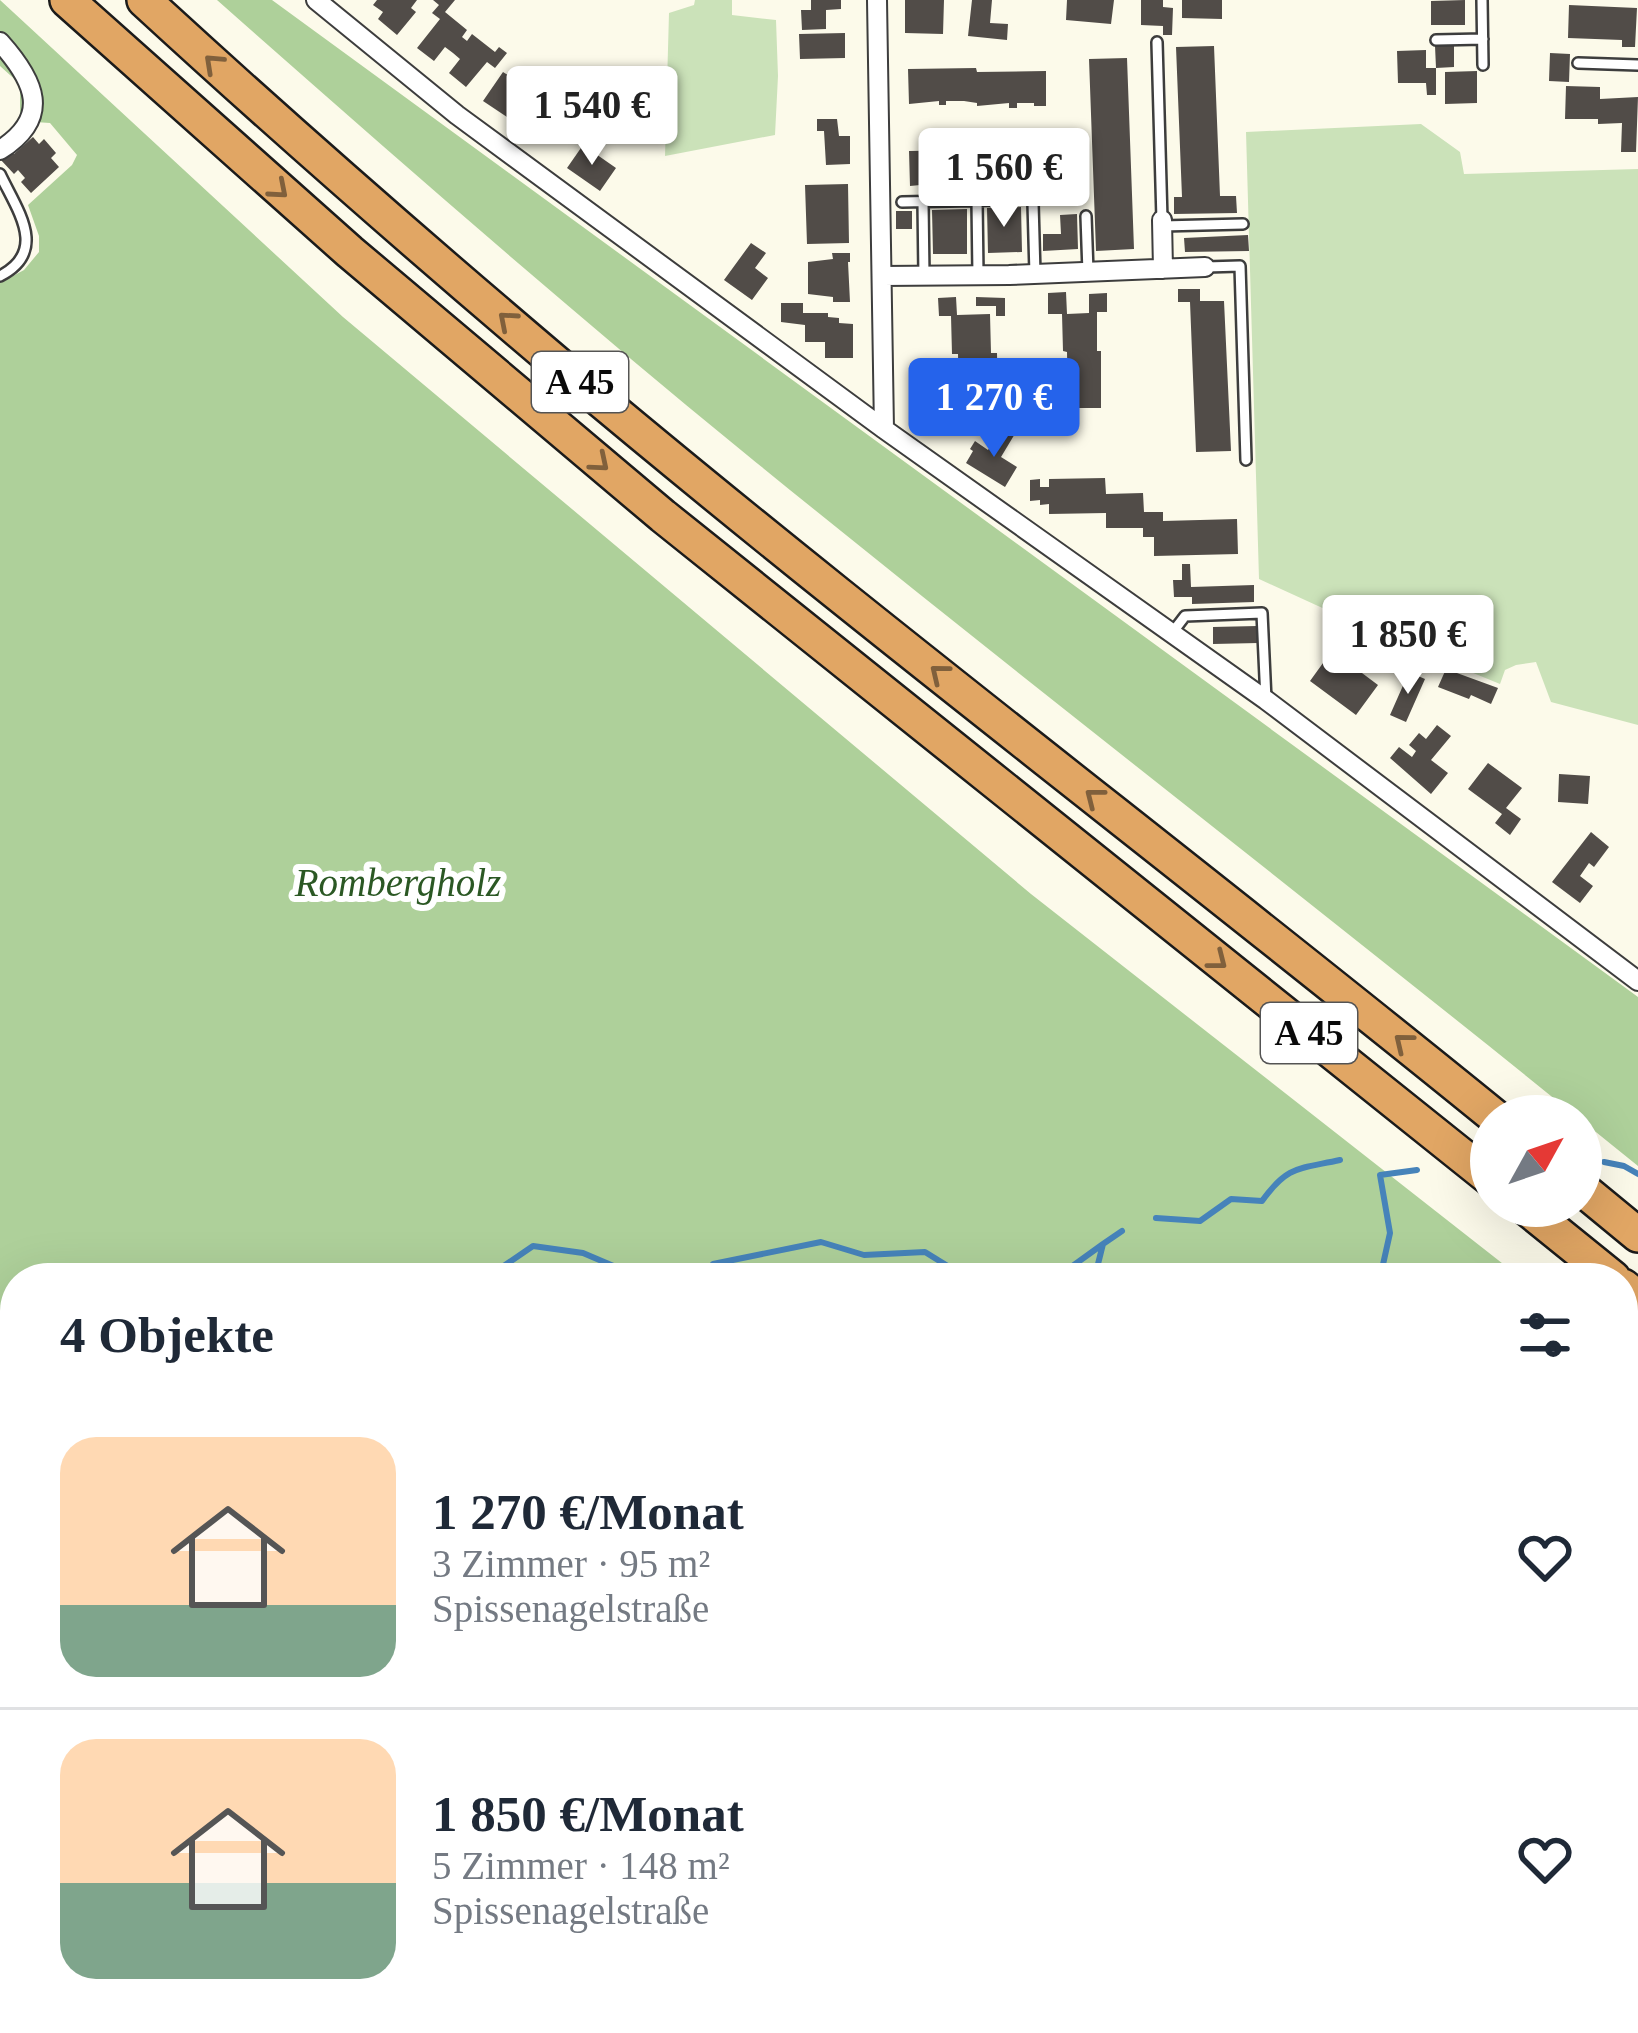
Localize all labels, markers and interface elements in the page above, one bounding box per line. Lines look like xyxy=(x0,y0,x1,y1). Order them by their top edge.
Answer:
one-way arrow xyxy=(206,56,227,78)
pin: 1 540 € xyxy=(481,66,703,168)
text: 1 540 € xyxy=(534,83,651,126)
pin: 1 560 € xyxy=(893,128,1115,230)
text: 1 560 € xyxy=(946,145,1063,188)
one-way arrow xyxy=(266,176,287,197)
one-way arrow xyxy=(499,313,521,335)
road number: A 45 xyxy=(532,352,628,412)
pin: 1 270 € xyxy=(883,358,1105,460)
text: 1 270 € xyxy=(936,375,1053,418)
one-way arrow xyxy=(586,449,608,470)
pin: 1 850 € xyxy=(1297,595,1519,697)
text: 1 850 € xyxy=(1350,612,1467,655)
one-way arrow xyxy=(931,666,953,687)
one-way arrow xyxy=(1086,790,1108,811)
park label: Rombergholz xyxy=(294,861,501,905)
one-way arrow xyxy=(1204,947,1226,968)
road number: A 45 xyxy=(1261,1003,1357,1063)
one-way arrow xyxy=(1395,1035,1417,1056)
north arrow xyxy=(1470,1095,1602,1227)
map controls xyxy=(1470,1095,1602,1227)
icon: filters xyxy=(1512,1302,1578,1368)
text: 4 Objekte xyxy=(60,1307,274,1363)
text: 1 270 €/Monat xyxy=(432,1484,744,1540)
icon: home xyxy=(156,1485,300,1629)
icon: heart xyxy=(1512,1524,1578,1590)
text: 3 Zimmer · 95 m² xyxy=(432,1542,710,1585)
text: Spissenagelstraße xyxy=(432,1587,709,1630)
text: 1 850 €/Monat xyxy=(432,1786,744,1842)
icon: home xyxy=(156,1787,300,1931)
icon: heart xyxy=(1512,1826,1578,1892)
text: 5 Zimmer · 148 m² xyxy=(432,1844,730,1887)
text: Spissenagelstraße xyxy=(432,1889,709,1932)

